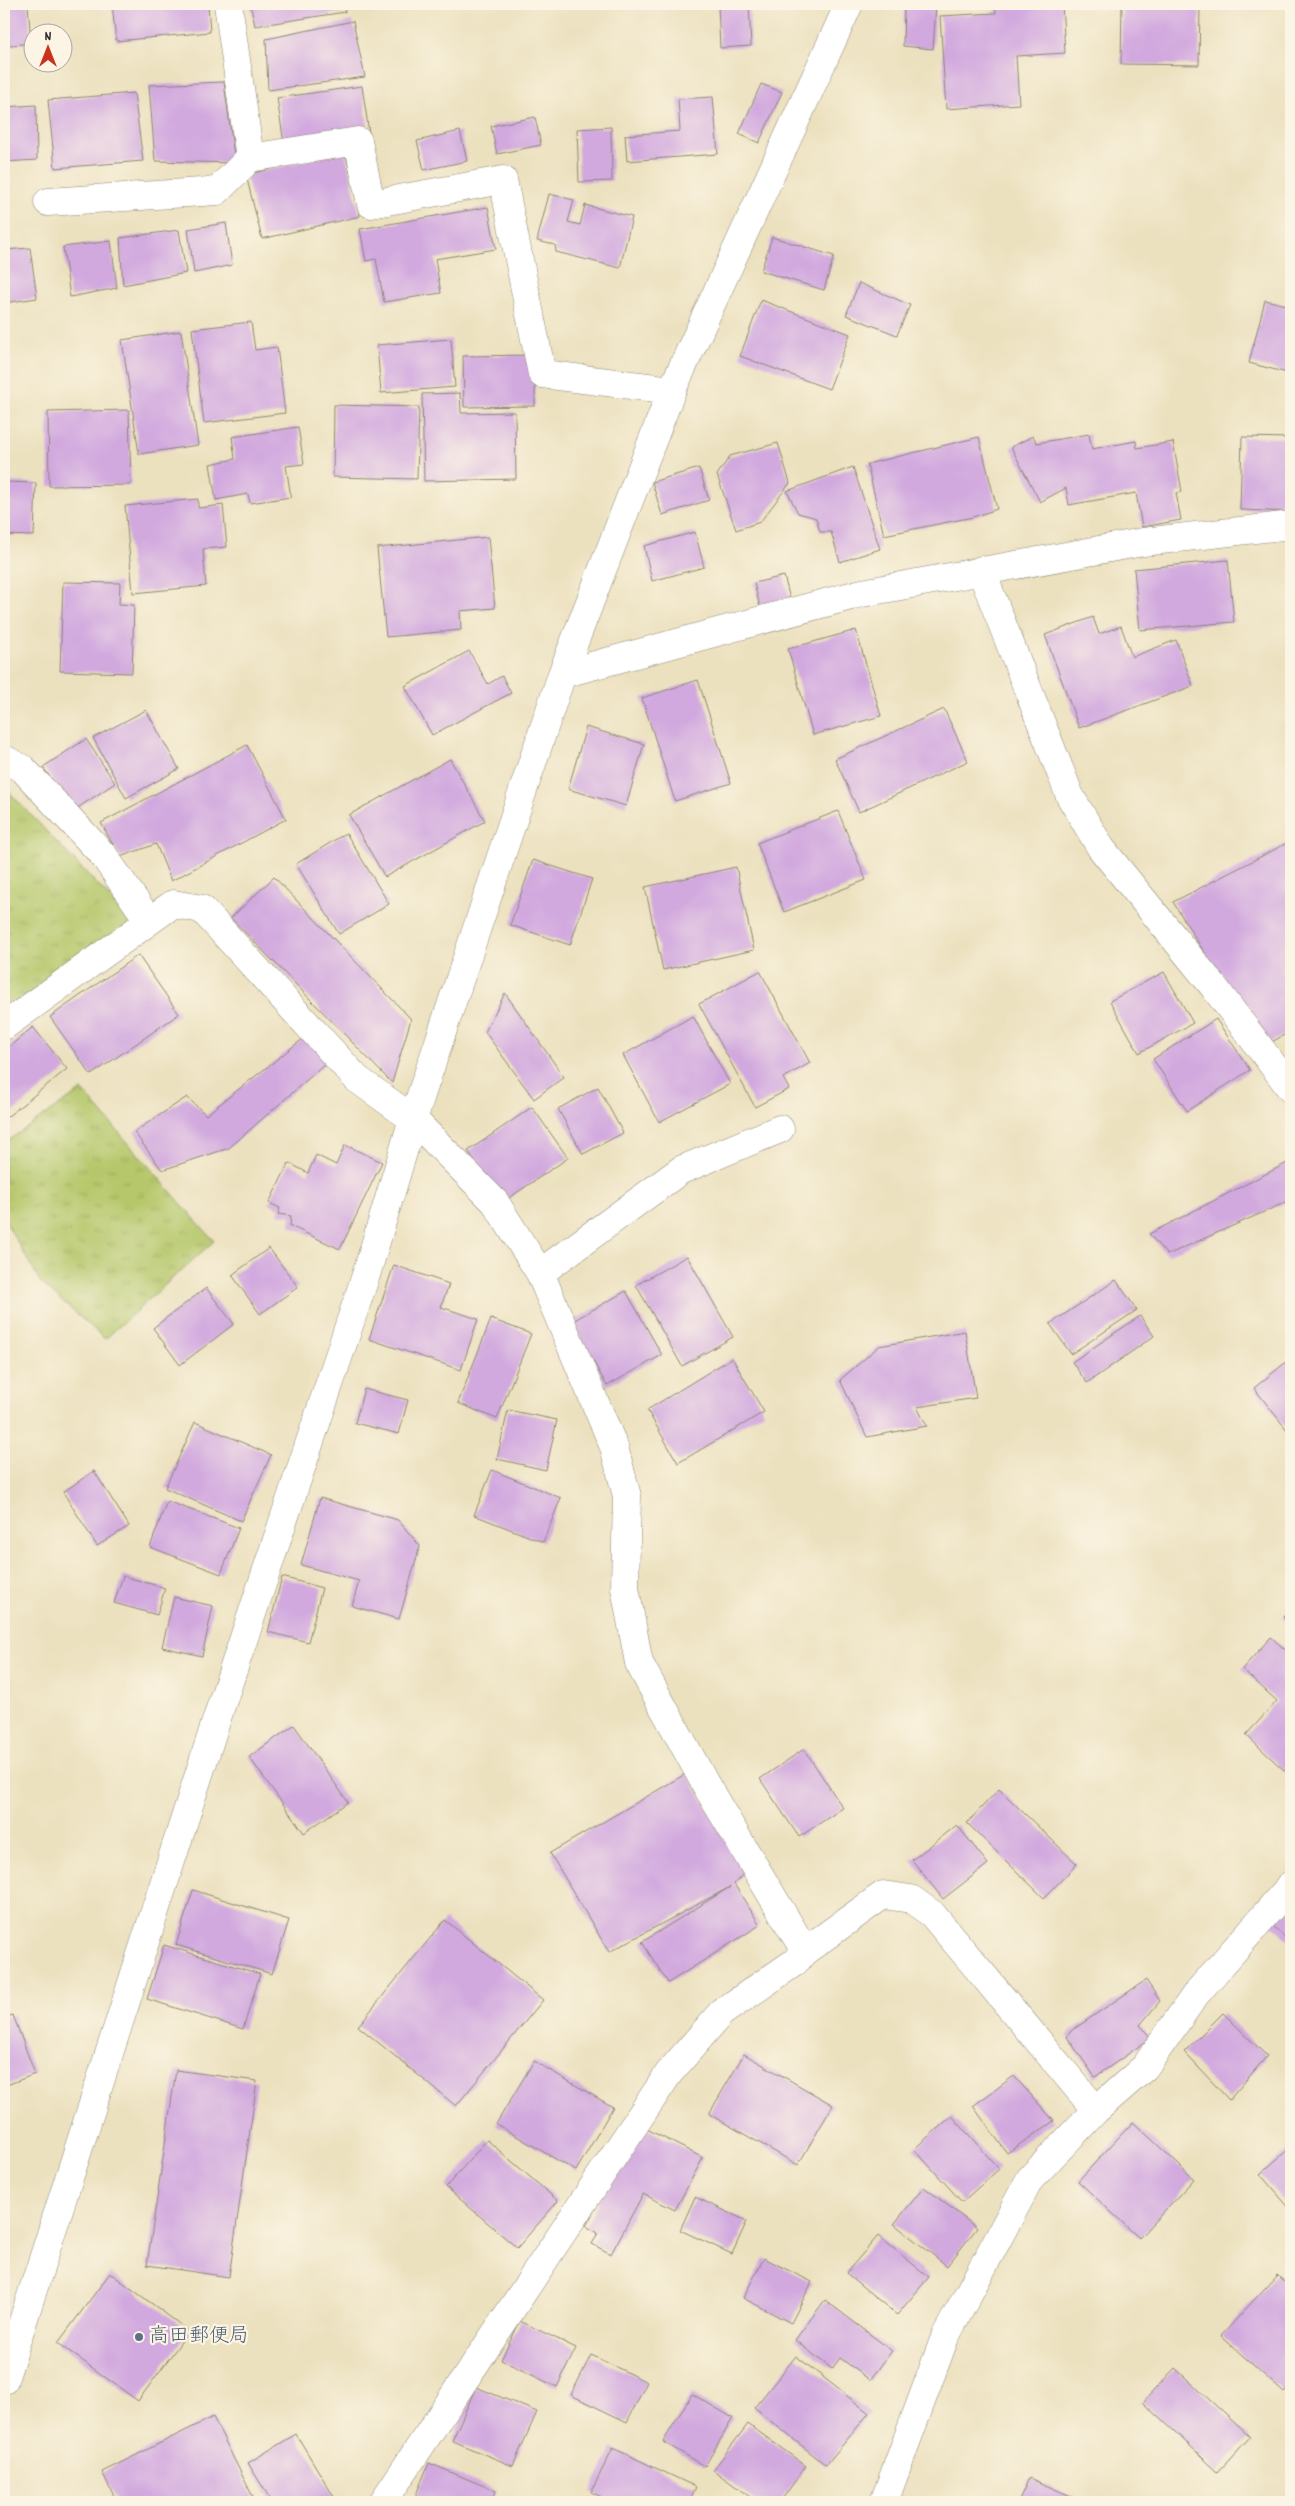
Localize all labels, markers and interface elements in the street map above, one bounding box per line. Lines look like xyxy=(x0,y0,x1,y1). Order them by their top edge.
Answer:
north arrow xyxy=(22,22,72,72)
text: N xyxy=(45,27,52,47)
place label: 高田郵便局 xyxy=(149,2323,249,2351)
marker: 高田郵便局 xyxy=(133,2331,145,2343)

